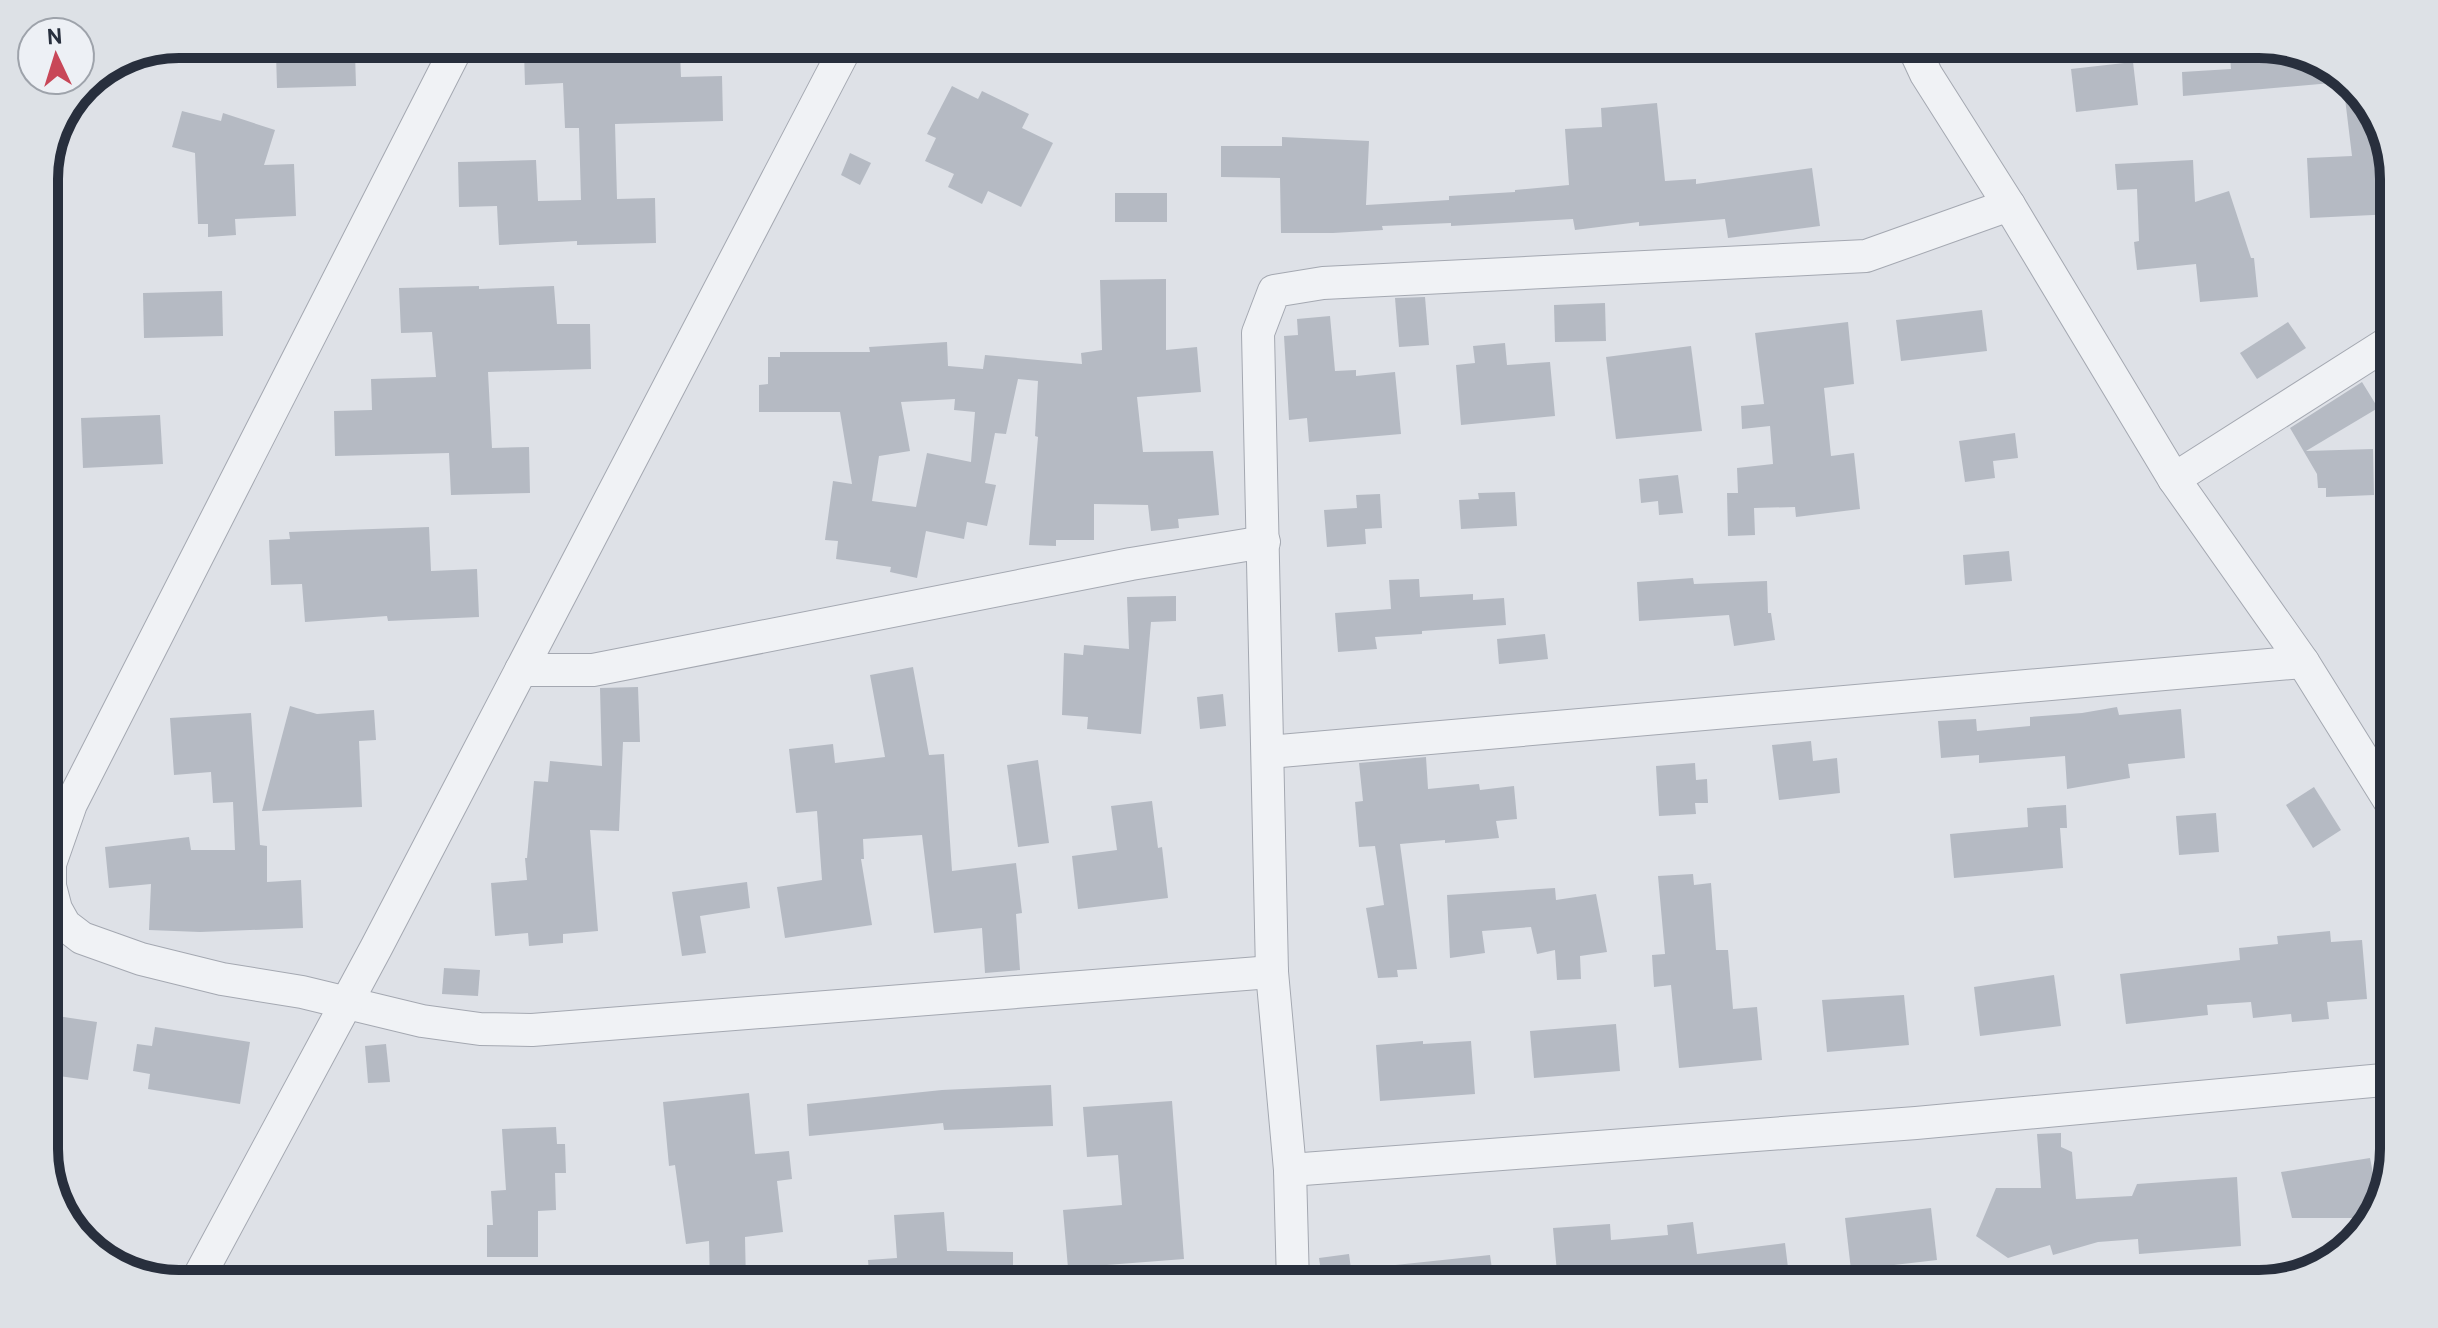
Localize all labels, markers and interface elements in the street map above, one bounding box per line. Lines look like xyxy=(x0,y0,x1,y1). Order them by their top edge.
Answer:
north arrow xyxy=(16,16,96,96)
text: N xyxy=(46,25,64,53)

